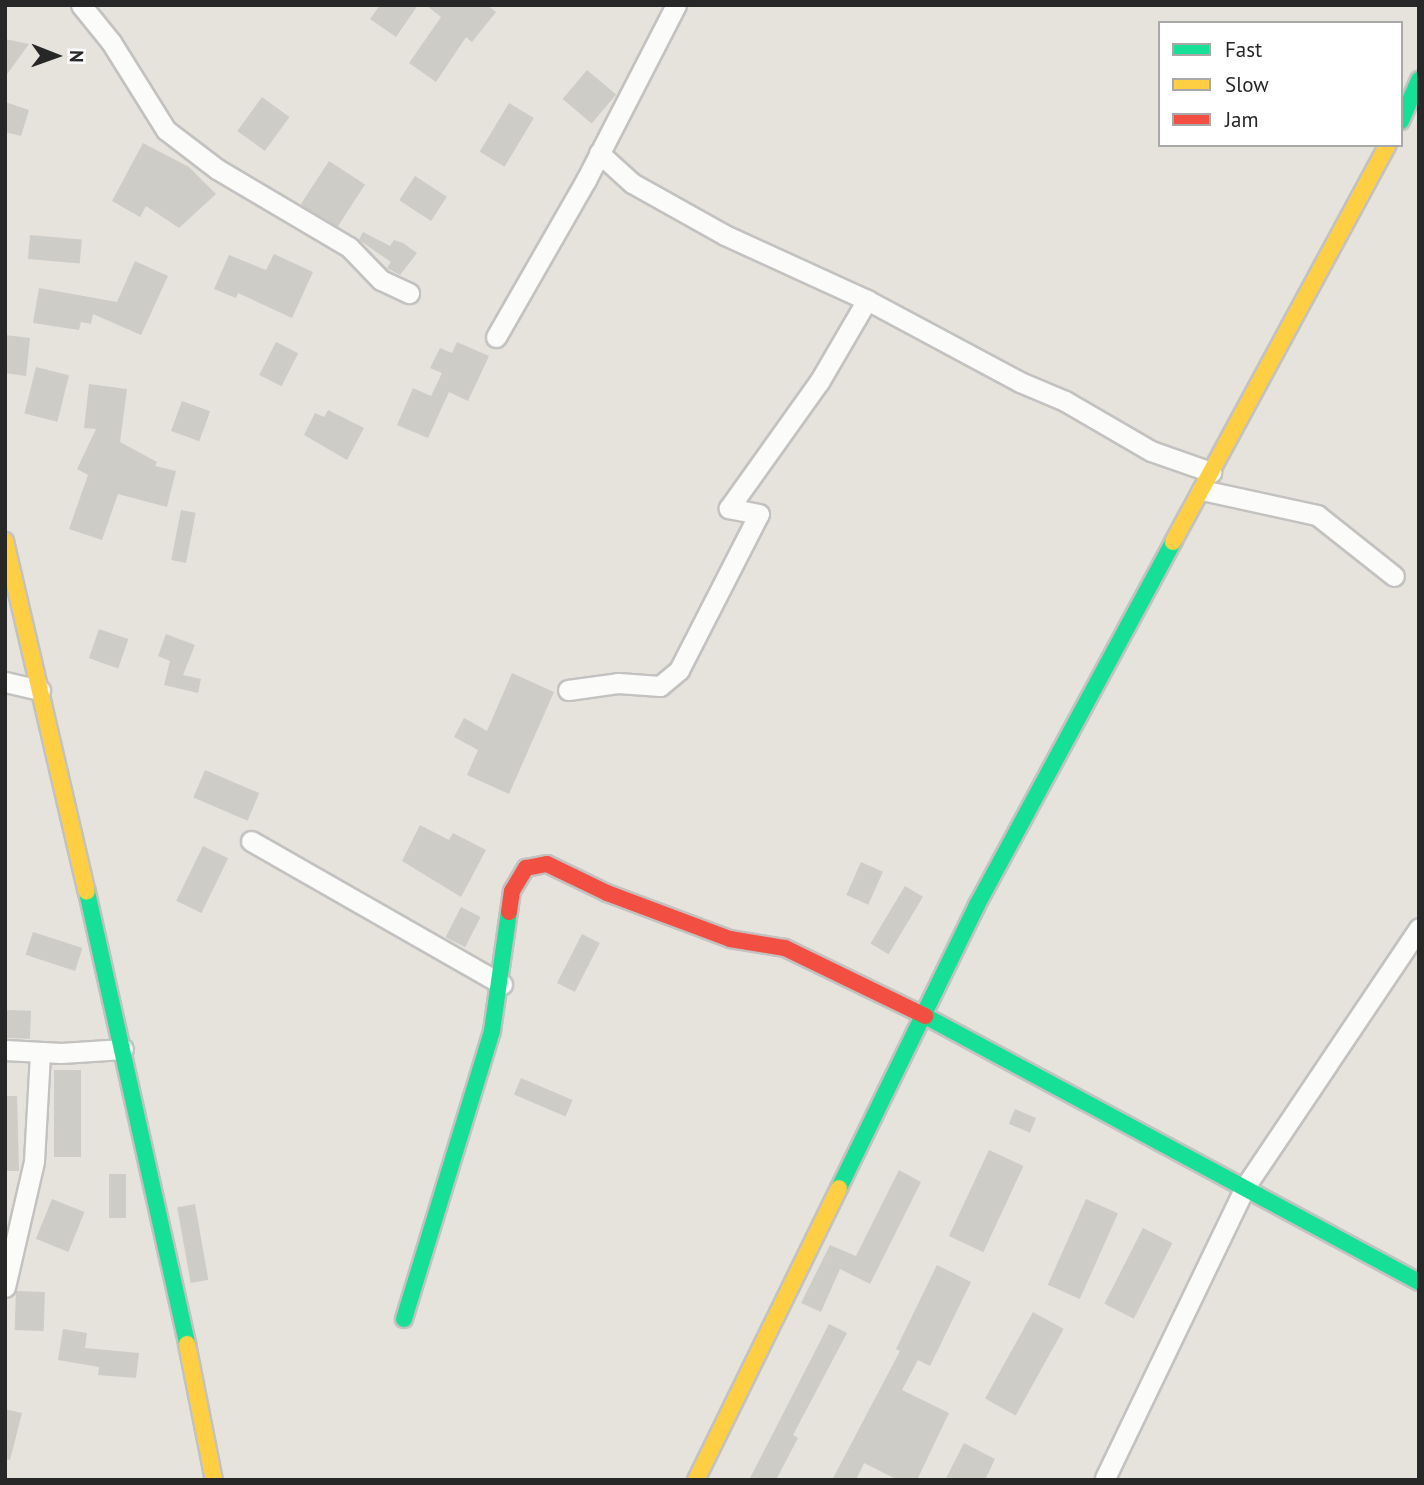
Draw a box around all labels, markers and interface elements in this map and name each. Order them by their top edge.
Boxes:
north arrow [21,21,91,91]
legend [1158,21,1403,147]
text: Fast [1225,36,1262,63]
text: N [65,50,89,63]
text: Slow [1225,71,1269,98]
text: Jam [1225,106,1259,133]

